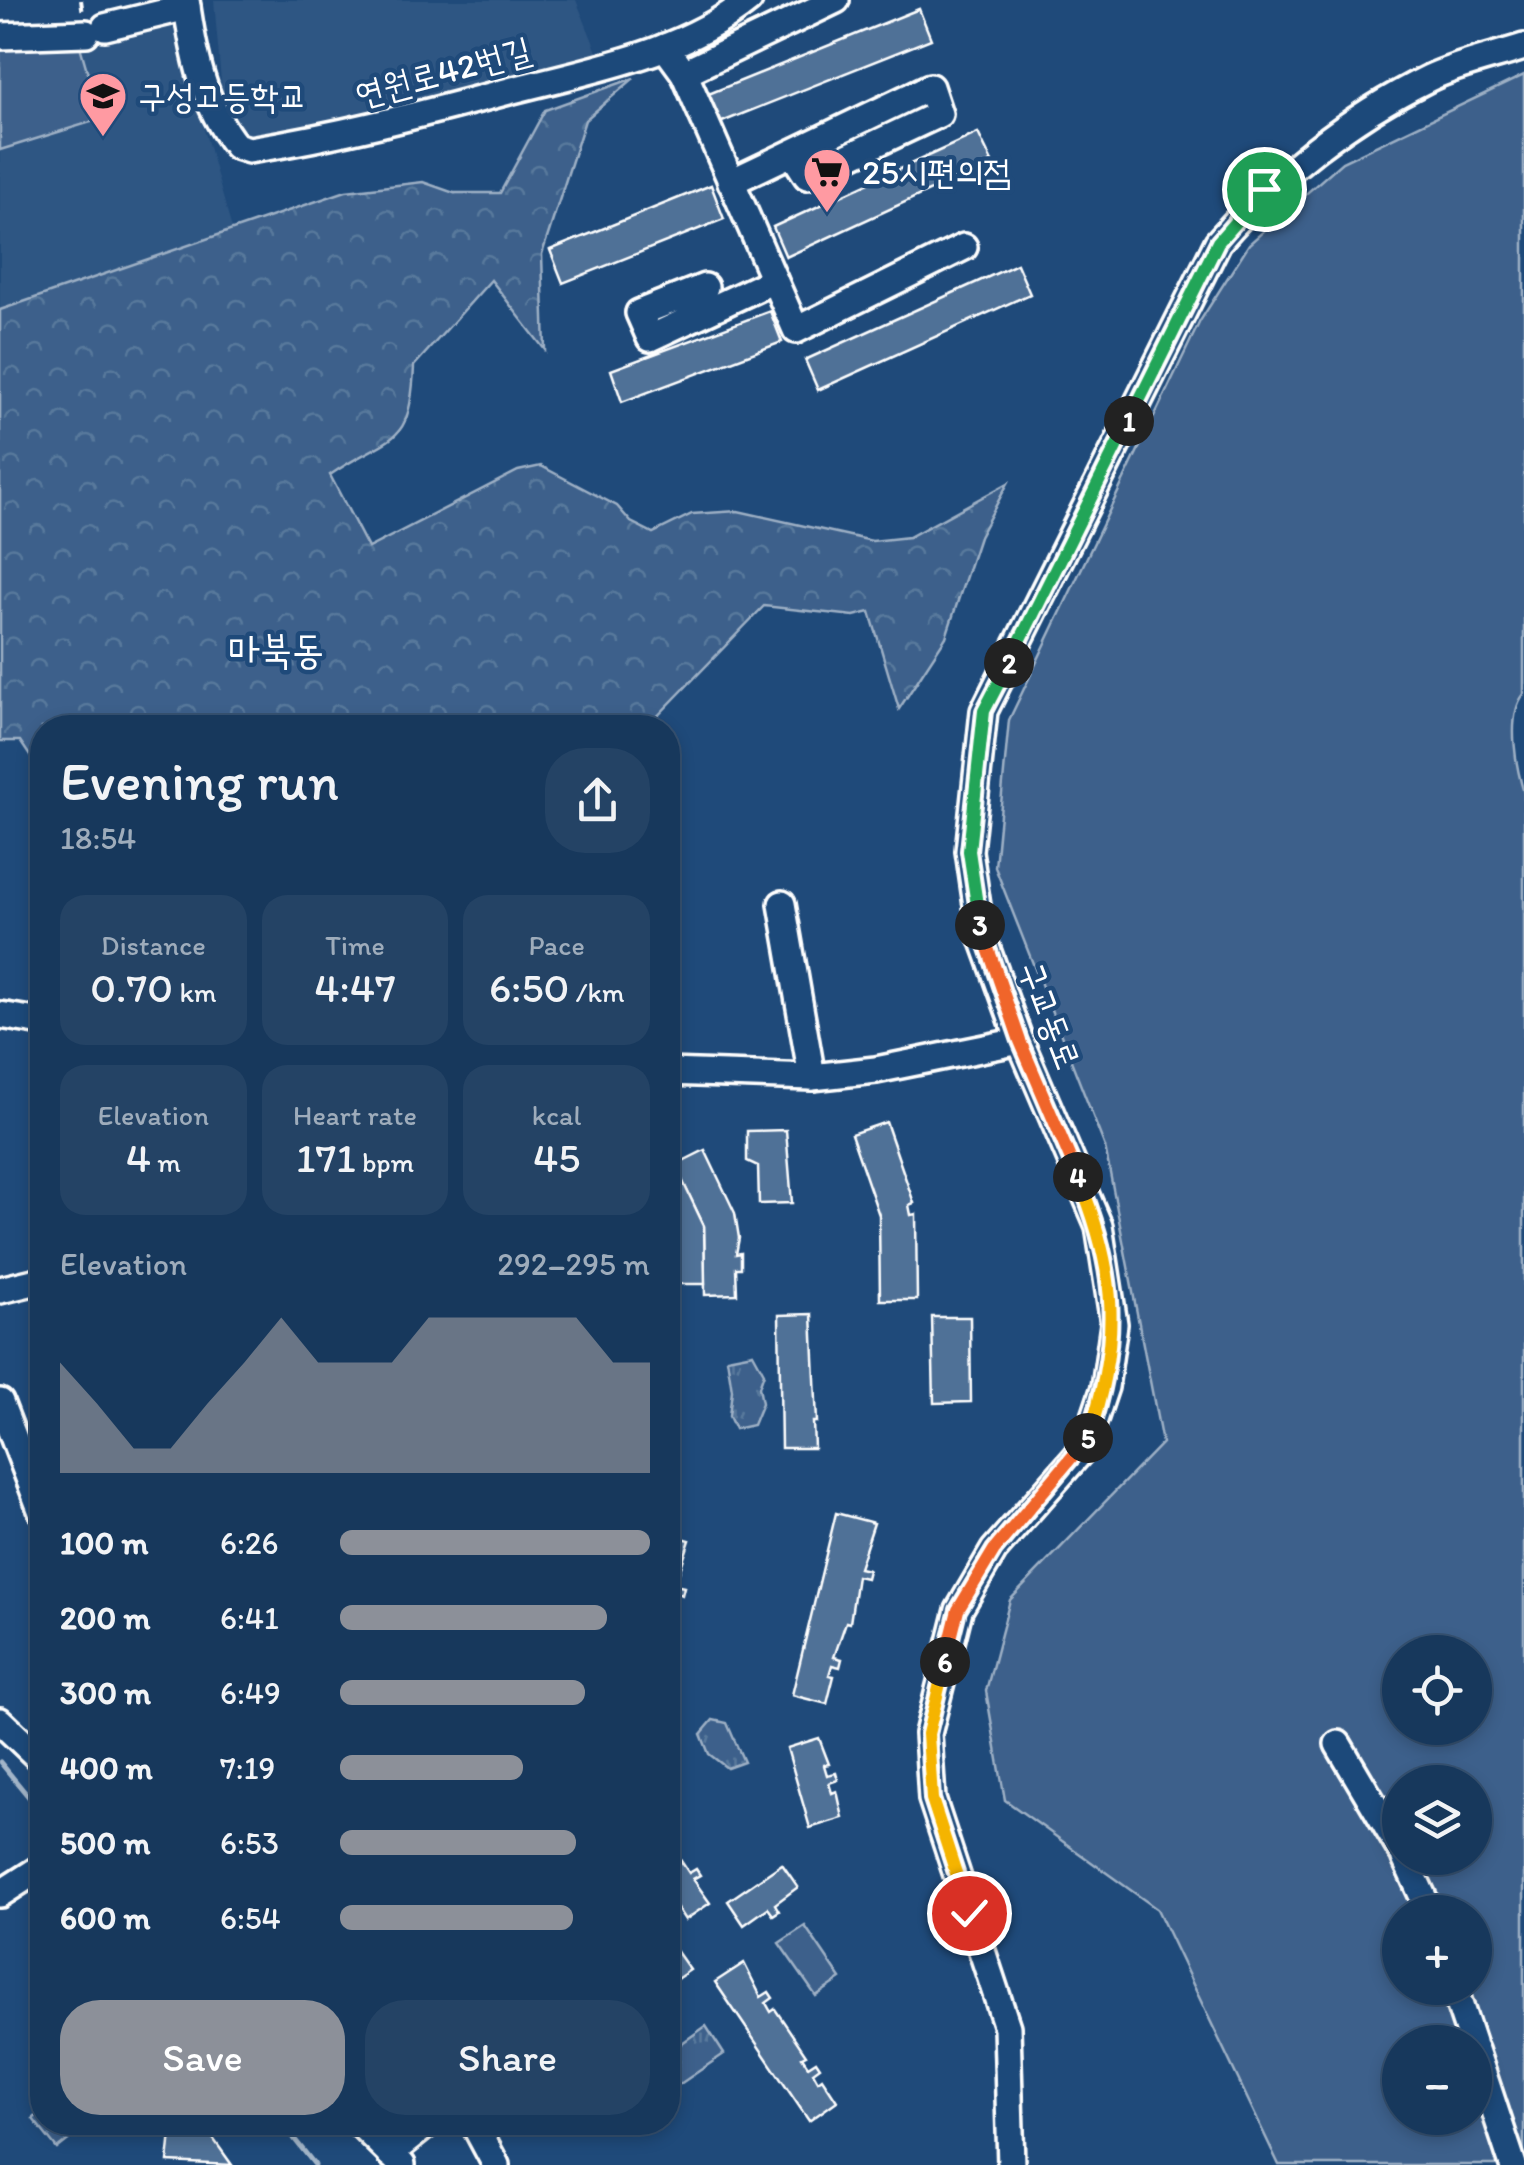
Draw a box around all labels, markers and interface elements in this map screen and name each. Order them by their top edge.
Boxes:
street label: 연원로42번길 [351,28,535,116]
school or university icon: 구성고등학교 [77,70,129,138]
place label: 구성고등학교 [138,75,307,117]
supermarket icon: 25시편의점 [801,146,853,214]
pin [1222,147,1307,232]
place label: 25시편의점 [862,151,1011,193]
icon: arrive [1237,162,1292,217]
pin: 1 [1104,396,1154,446]
text: 1 [1123,404,1136,438]
district label: 마북동 [228,625,324,673]
pin: 2 [984,638,1034,688]
text: 2 [1002,646,1016,680]
text: Evening run [60,748,339,814]
button: share [545,748,650,853]
text: 18:54 [60,819,136,857]
pin: 3 [955,900,1005,950]
text: 3 [972,908,988,942]
text: Distance [101,928,206,962]
text: Time [325,928,385,962]
text: Pace [529,928,585,962]
street label: 구교동로 [1010,955,1090,1075]
text: 0.70 [90,962,173,1013]
text: 4:47 [314,962,396,1013]
text: 6:50 [489,962,569,1013]
text: km [173,975,216,1009]
text: /km [569,975,624,1009]
text: Elevation [98,1098,209,1132]
text: Heart rate [293,1098,417,1132]
text: kcal [532,1098,582,1132]
text: 4 [126,1132,151,1183]
text: 171 [296,1132,356,1183]
text: 45 [533,1132,580,1183]
text: m [151,1145,181,1179]
text: bpm [356,1145,414,1179]
pin: 4 [1053,1152,1103,1202]
text: 4 [1070,1160,1086,1194]
text: Elevation [60,1245,187,1283]
text: 292–295 m [497,1245,650,1283]
pin: 5 [1063,1413,1113,1463]
text: 5 [1081,1421,1095,1455]
text: 100 m [60,1524,148,1562]
text: 6:26 [220,1524,279,1562]
text: 200 m [60,1599,150,1637]
text: 6:41 [220,1599,279,1637]
map controls [1382,1635,1492,2135]
button: locate [1382,1635,1492,1745]
pin: 6 [920,1637,970,1687]
text: 6 [938,1645,952,1679]
text: 300 m [60,1674,151,1712]
text: 6:49 [220,1674,281,1712]
text: 400 m [60,1749,153,1787]
text: 7:19 [220,1749,275,1787]
button: layers [1382,1765,1492,1875]
text: 500 m [60,1824,150,1862]
text: 6:53 [220,1824,279,1862]
pin [927,1871,1012,1956]
icon: check [942,1886,997,1941]
button: + [1382,1895,1492,2005]
text: 600 m [60,1899,150,1937]
text: 6:54 [220,1899,281,1937]
button: Save [60,2000,345,2115]
button: Share [365,2000,650,2115]
button: − [1382,2025,1492,2135]

